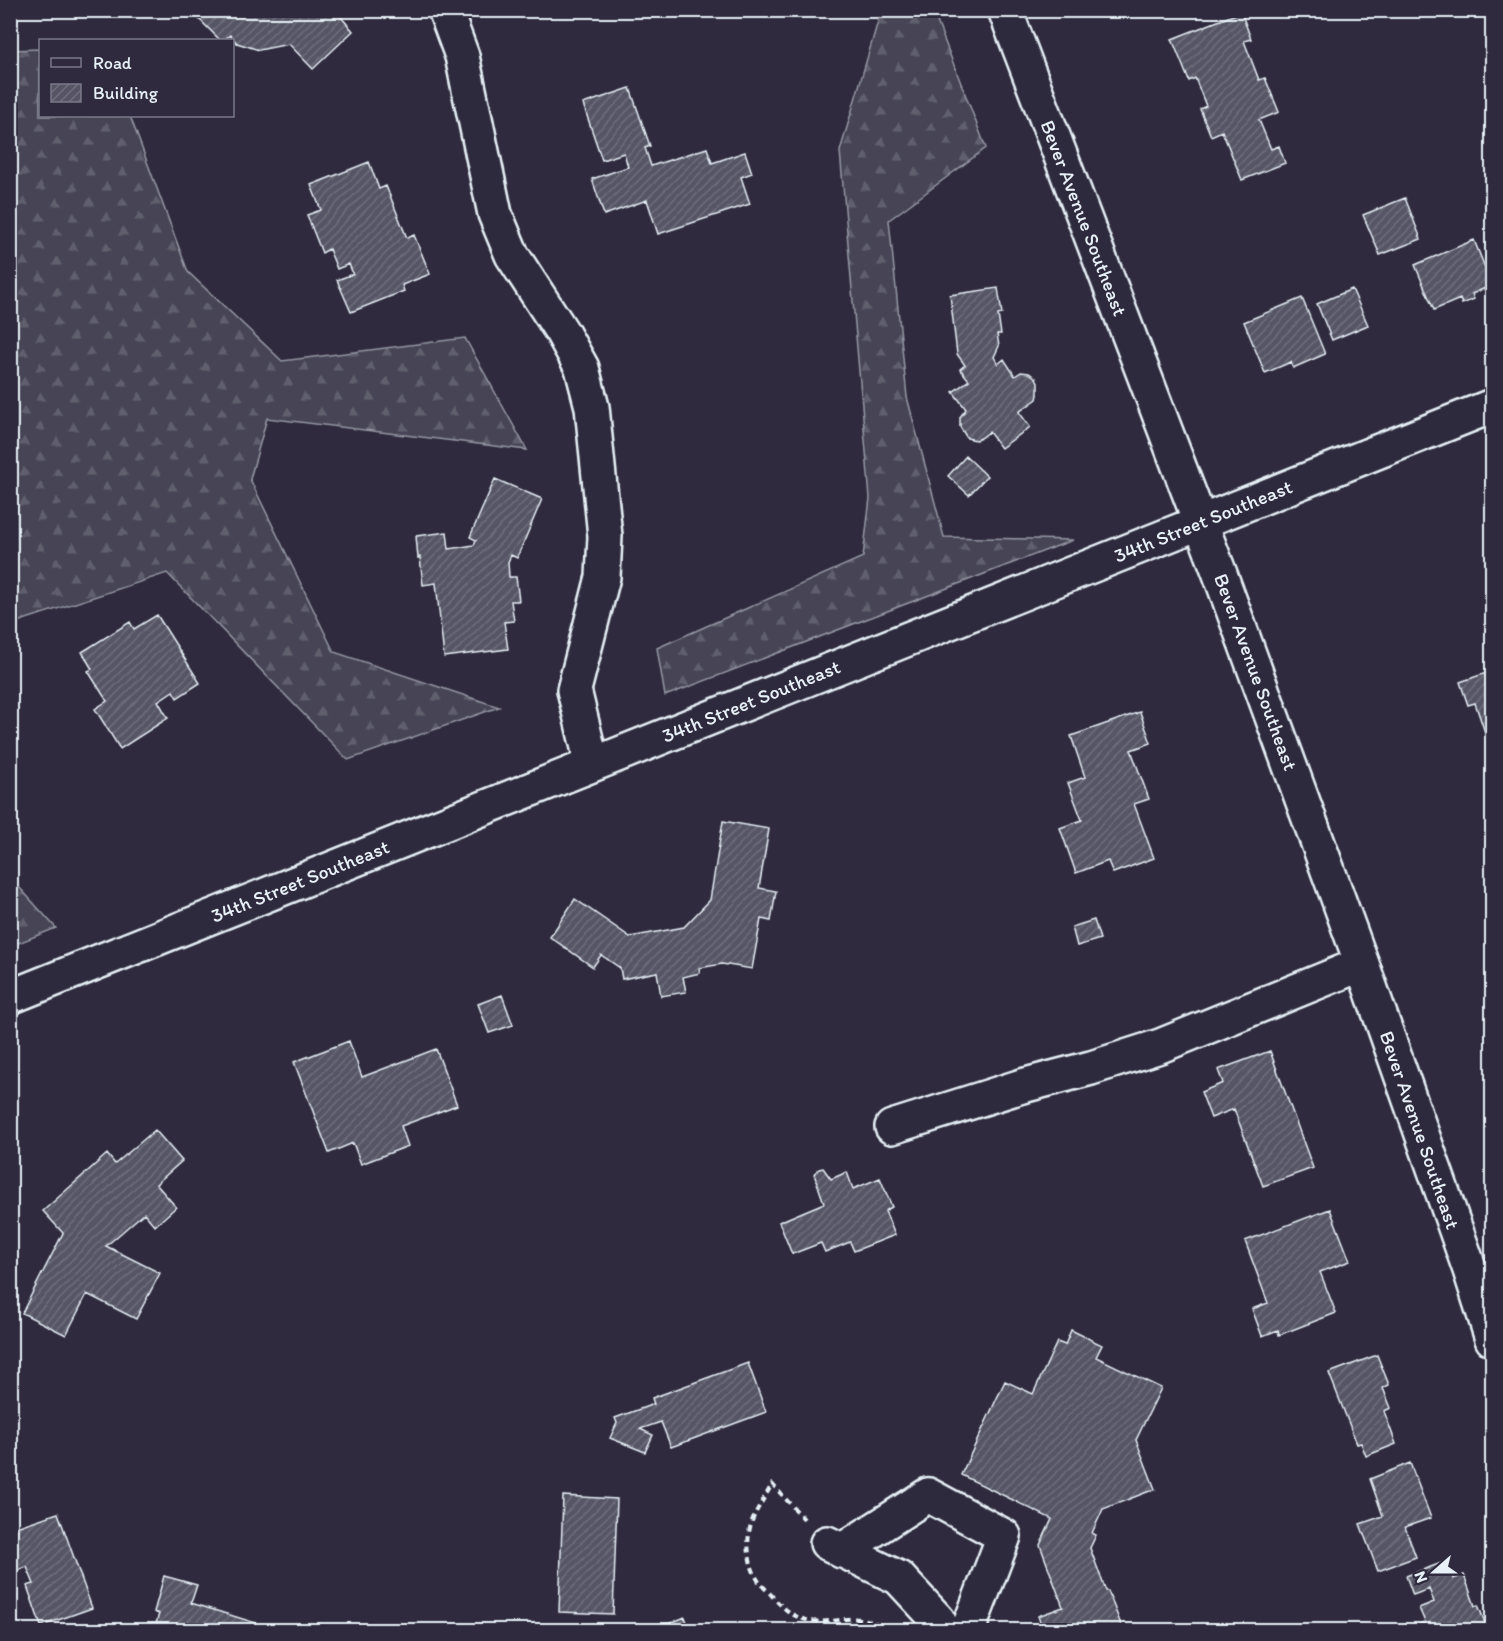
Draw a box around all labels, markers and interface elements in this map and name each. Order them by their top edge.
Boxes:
legend [39,39,234,117]
text: Road [93,52,132,74]
text: Building [93,82,159,104]
street label: Bever Avenue Southeast [1036,117,1132,319]
street label: 34th Street Southeast [1110,474,1296,568]
street label: Bever Avenue Southeast [1209,570,1303,774]
street label: 34th Street Southeast [658,654,844,748]
street label: 34th Street Southeast [207,834,393,928]
street label: Bever Avenue Southeast [1375,1028,1465,1232]
north arrow [1404,1542,1464,1602]
text: N [1410,1569,1431,1586]

